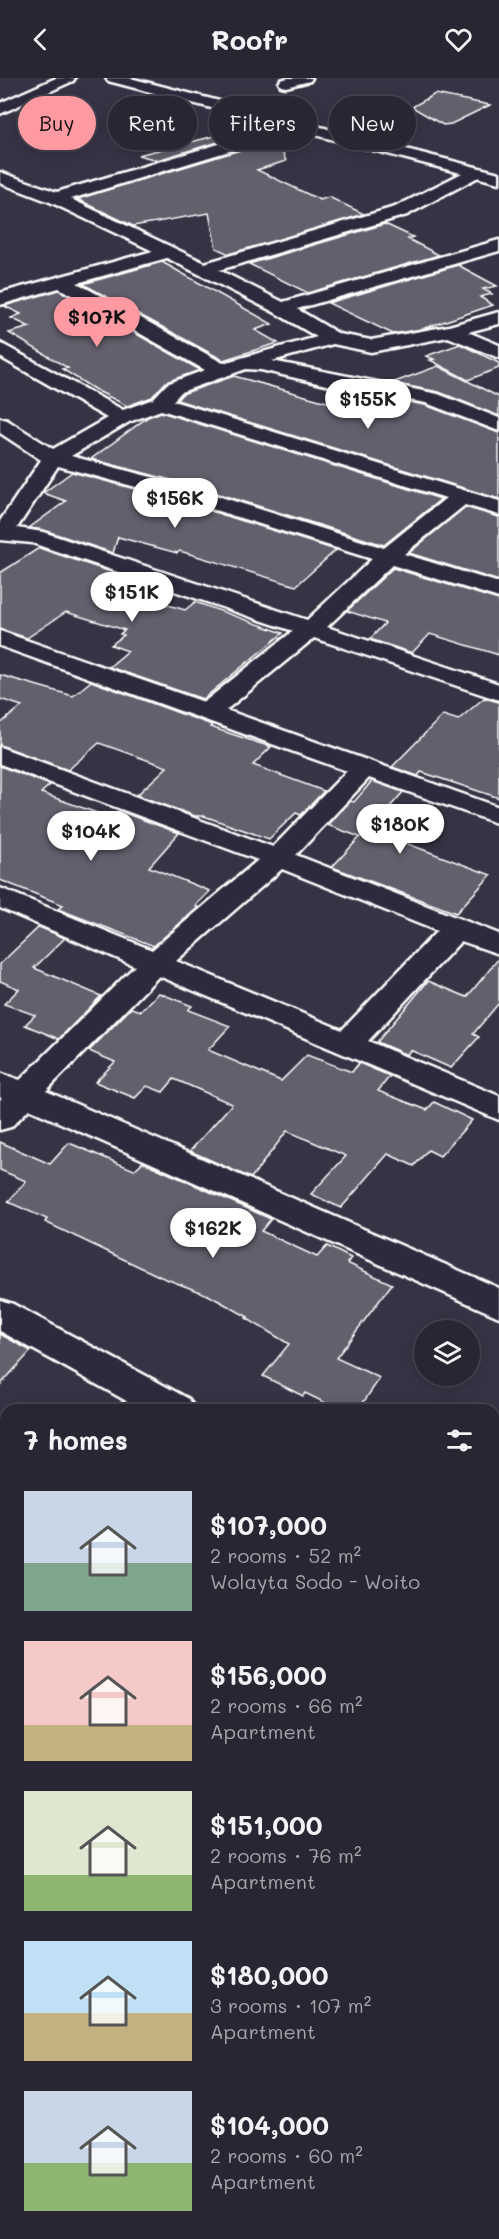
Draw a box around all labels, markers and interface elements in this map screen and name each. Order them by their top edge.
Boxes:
text: Roofr [211,22,288,57]
icon: back [24,23,57,56]
icon: heart [442,23,475,56]
chip: Buy [18,96,96,150]
chip: Rent [108,96,197,150]
chip: Filters [209,96,317,150]
chip: New [329,96,416,150]
pin: $107K [55,297,139,348]
text: $107K [68,303,126,329]
pin: $155K [326,379,410,430]
text: $155K [339,385,397,411]
pin: $156K [133,478,217,529]
text: $156K [146,484,204,510]
pin: $151K [90,572,174,623]
text: $151K [105,578,159,604]
pin: $180K [358,804,442,855]
text: $180K [370,810,430,836]
pin: $104K [49,811,133,862]
text: $104K [61,817,121,843]
pin: $162K [171,1208,255,1259]
text: $162K [184,1214,242,1240]
map controls [414,1320,480,1386]
button: layers [414,1320,480,1386]
text: 7 homes [24,1423,128,1457]
icon: filters [443,1424,476,1457]
text: $107,000 [210,1508,327,1542]
icon: home [72,1515,144,1587]
text: 2 rooms · 52 m² [210,1542,361,1568]
text: Wolayta Sodo - Woito [210,1568,420,1594]
text: $156,000 [210,1658,327,1692]
icon: home [72,1665,144,1737]
text: 2 rooms · 66 m² [210,1692,363,1718]
text: Apartment [210,1718,316,1744]
text: $151,000 [210,1808,322,1842]
icon: home [72,1815,144,1887]
text: 2 rooms · 76 m² [210,1842,362,1868]
text: Apartment [210,1868,316,1894]
text: $180,000 [210,1958,329,1992]
icon: home [72,1965,144,2037]
text: 3 rooms · 107 m² [210,1992,371,2018]
text: Apartment [210,2018,316,2044]
text: $104,000 [210,2108,329,2142]
icon: home [72,2115,144,2187]
text: 2 rooms · 60 m² [210,2142,363,2168]
text: Apartment [210,2168,316,2194]

